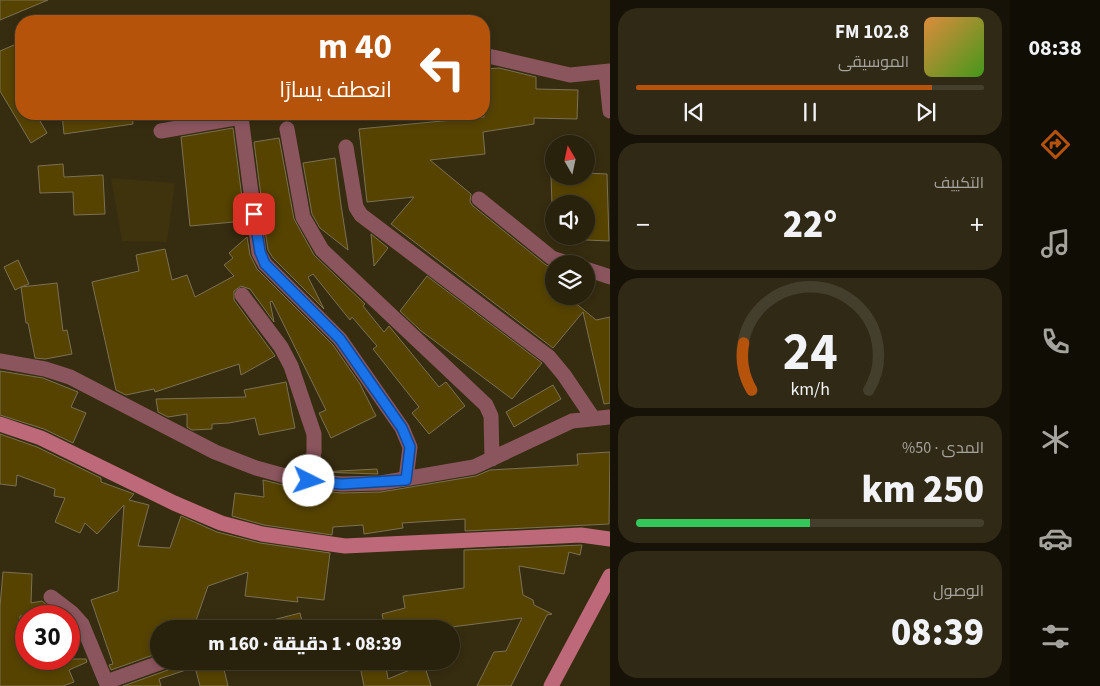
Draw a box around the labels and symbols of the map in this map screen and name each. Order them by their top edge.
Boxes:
north arrow [545,135,595,185]
pin [233,193,275,235]
position arrow [282,454,334,506]
speed limit sign: 30 [15,605,80,670]

